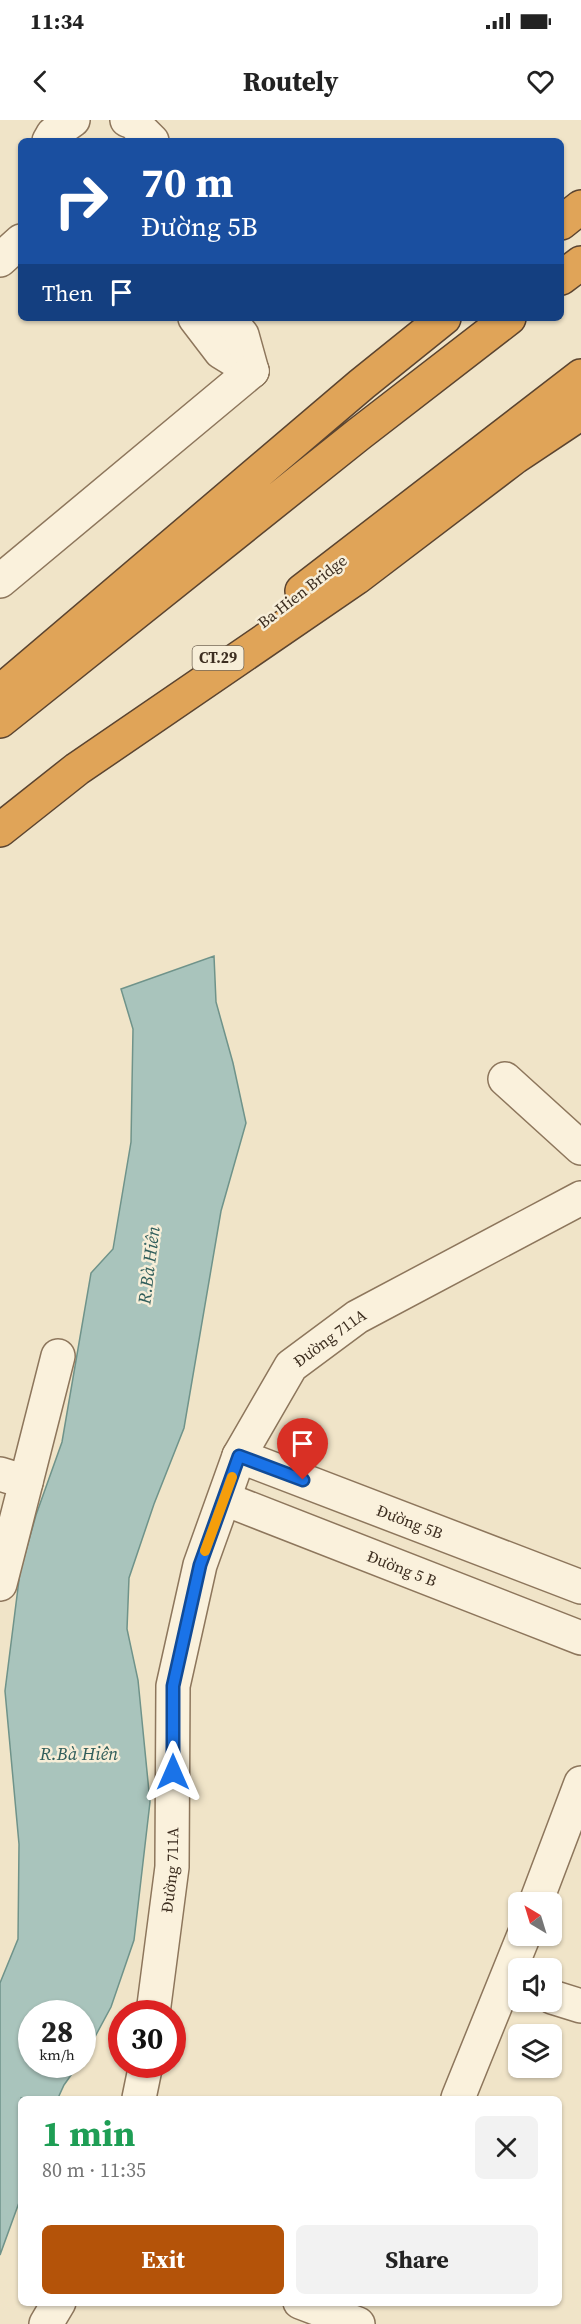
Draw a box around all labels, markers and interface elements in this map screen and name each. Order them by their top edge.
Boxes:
text: 11:34 [30,6,84,36]
text: Routely [243,63,338,100]
icon: back [24,65,57,98]
icon: heart [524,65,557,98]
text: 70 m [141,153,234,211]
icon: right [42,162,120,240]
text: Đường 5B [141,208,258,245]
icon: arrive [105,276,138,309]
text: Then [42,278,93,308]
street label: Ba Hien Bridge [253,549,351,633]
road number: CT.29 [192,646,244,670]
water label: R.Bà Hiên [131,1225,166,1306]
street label: Đường 711A [289,1303,370,1372]
pin [277,1418,328,1480]
icon: arrive [286,1427,319,1460]
street label: Đường 5B [374,1499,446,1544]
street label: Đường 5 B [364,1545,440,1592]
position arrow [141,1740,205,1804]
water label: R.Bà Hiên [39,1741,118,1766]
street label: Đường 711A [155,1827,183,1914]
north arrow [508,1892,562,1946]
map controls [508,1892,562,2078]
button: sound [508,1958,562,2012]
speed limit sign: 30 [108,2000,186,2078]
text: 28 [41,2011,73,2052]
button: layers [508,2024,562,2078]
text: km/h [39,2044,75,2065]
text: 1 min [42,2109,135,2158]
button: close [475,2116,538,2179]
text: 80 m · 11:35 [42,2156,146,2184]
button: Exit [42,2225,284,2294]
button: Share [296,2225,538,2294]

